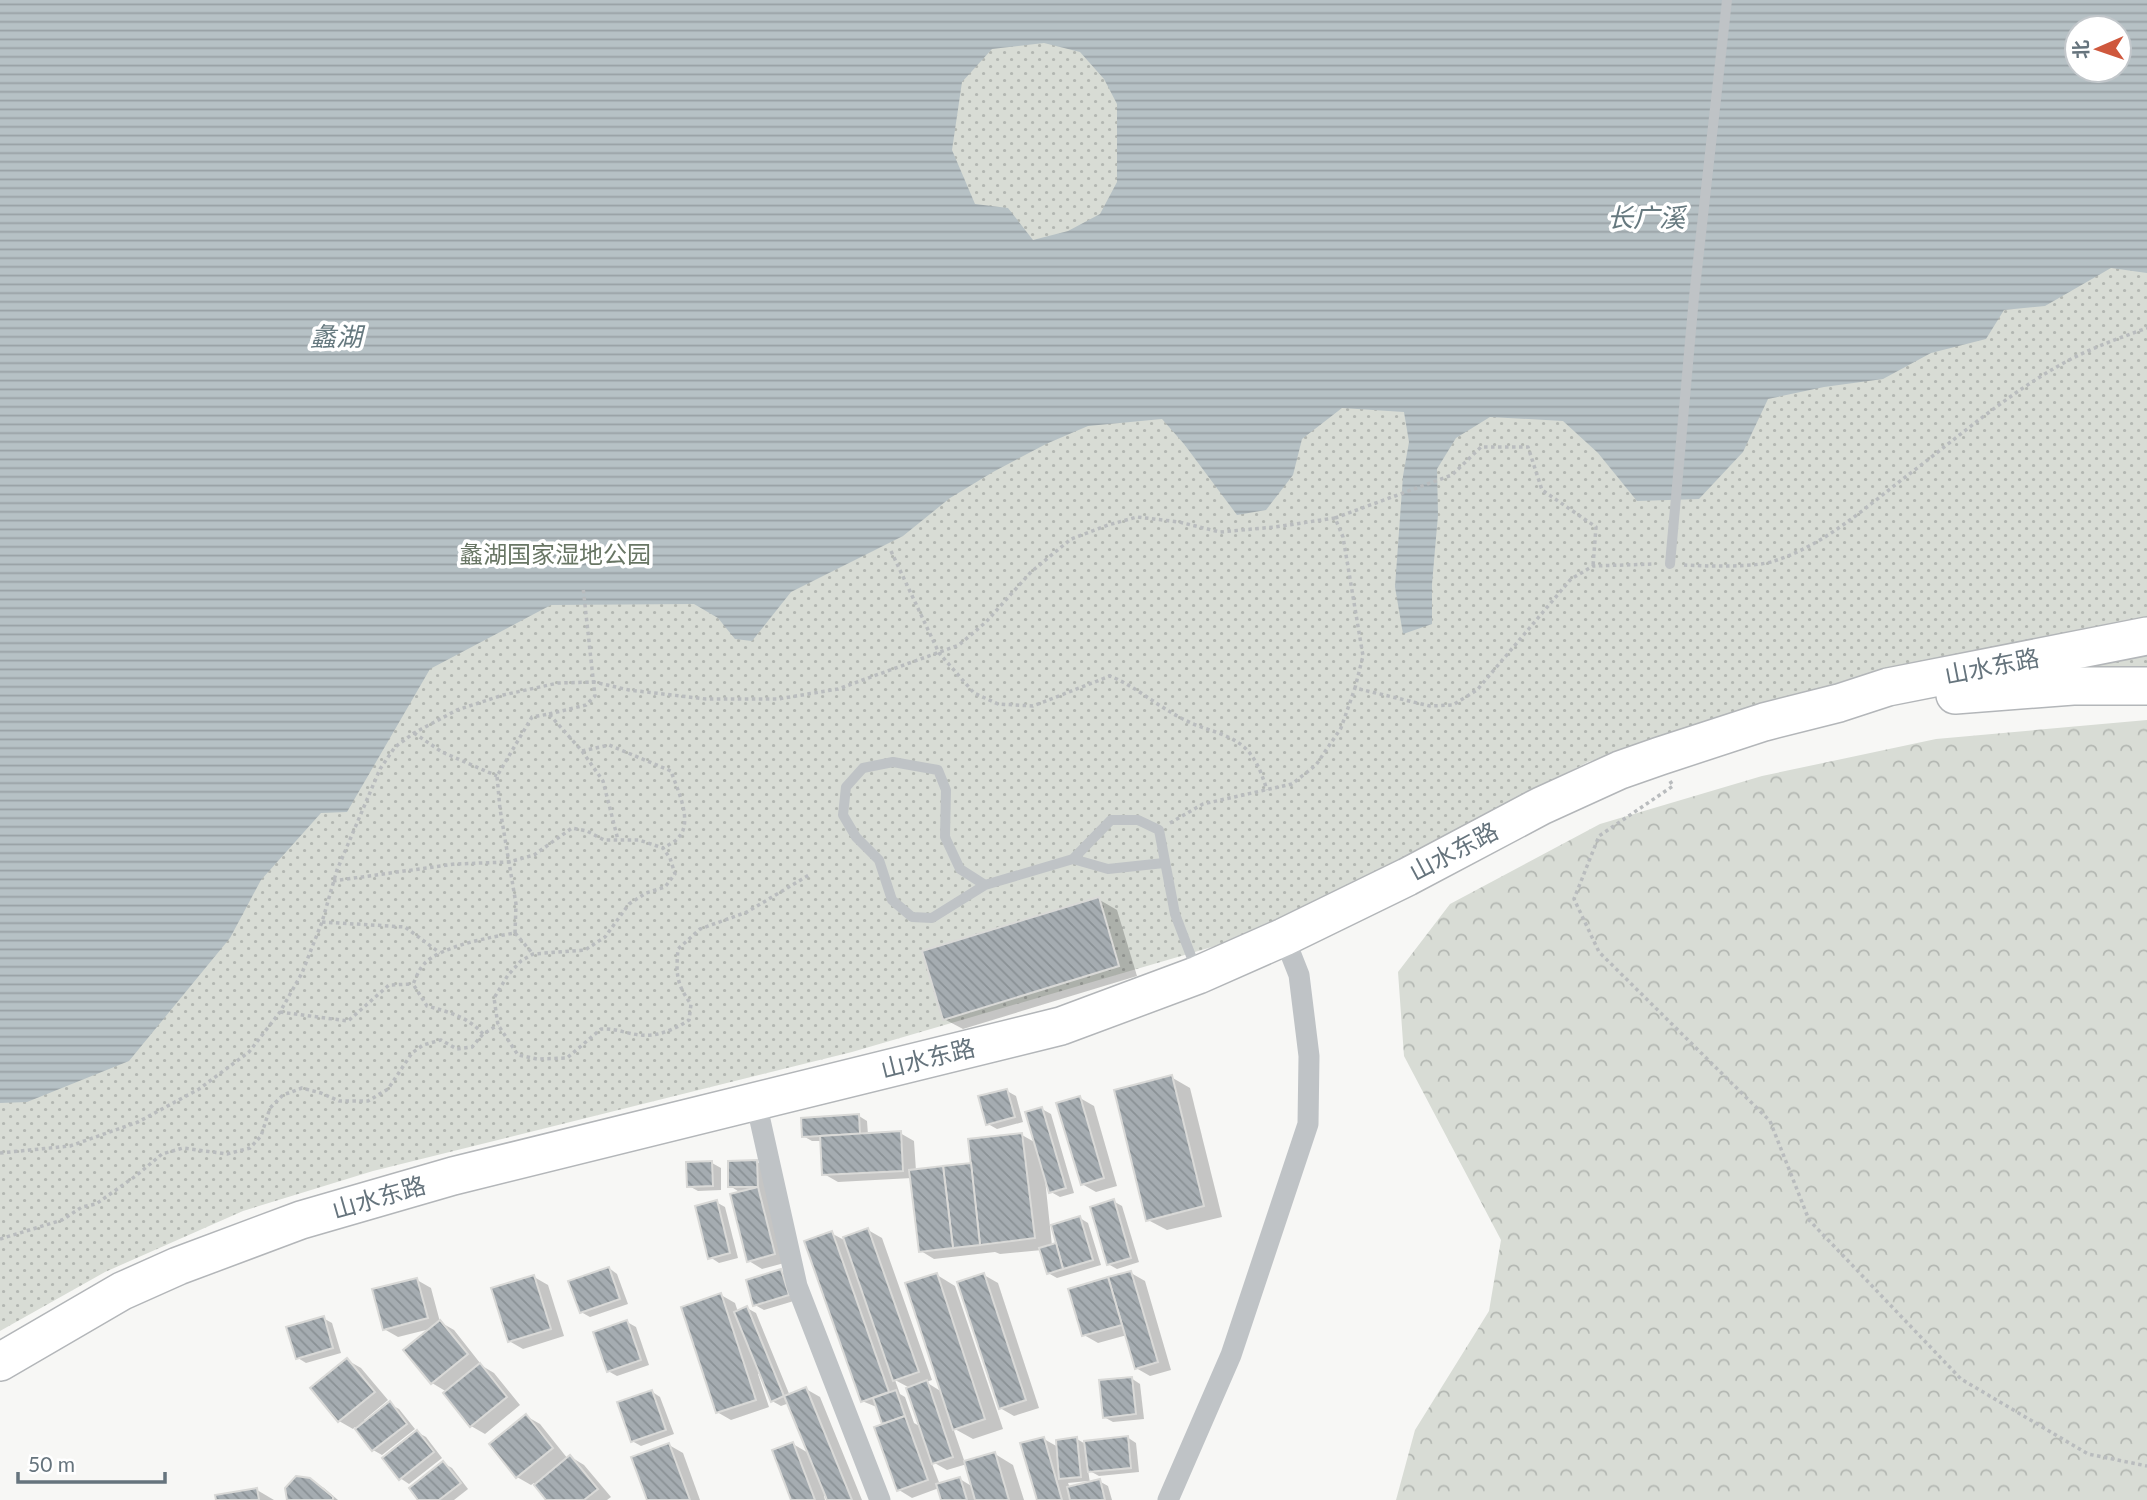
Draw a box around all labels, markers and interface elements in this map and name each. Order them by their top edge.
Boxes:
north arrow [2063,14,2133,84]
text: 北 [2069,40,2092,60]
water label: 长广溪 [1607,201,1688,233]
water label: 蠡湖 [310,320,366,352]
park label: 蠡湖国家湿地公园 [459,539,651,568]
street label: 山水东路 [1942,642,2042,689]
street label: 山水东路 [1404,815,1502,886]
street label: 山水东路 [878,1032,978,1083]
street label: 山水东路 [328,1169,429,1224]
scale bar [18,1440,164,1484]
text: 50 m [28,1451,75,1476]

